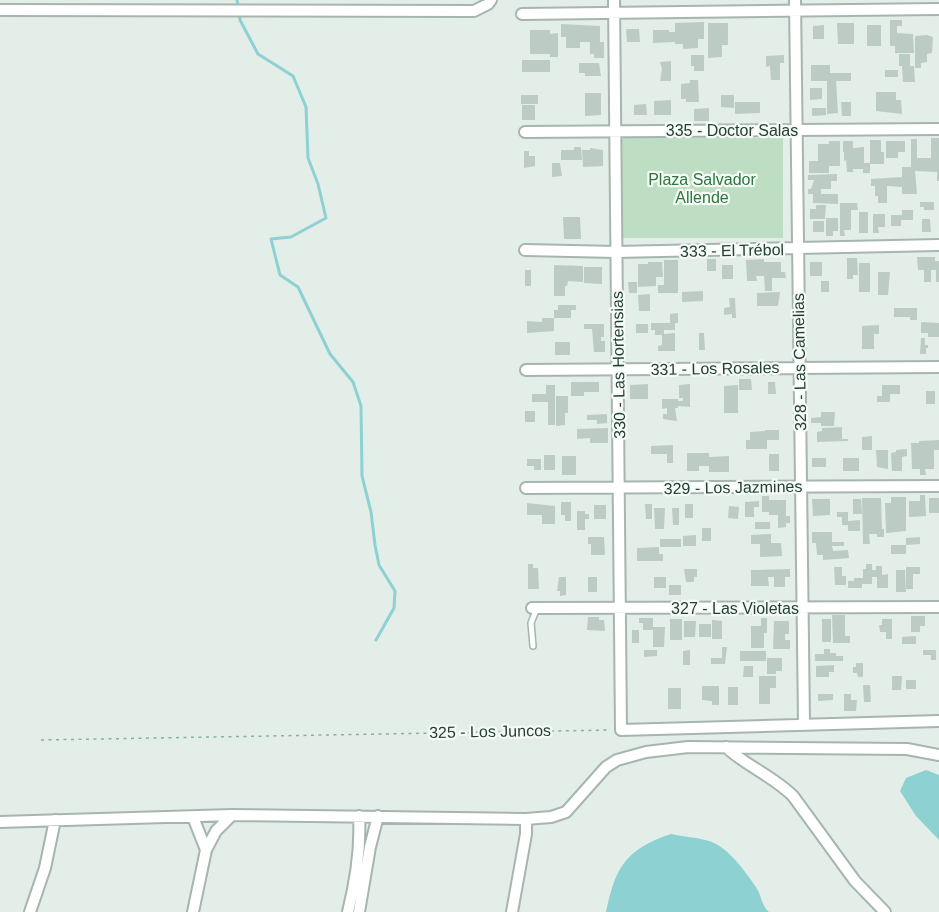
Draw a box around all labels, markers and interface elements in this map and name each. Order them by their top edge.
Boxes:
street label: 335 - Doctor Salas [666,122,798,139]
park label: Plaza Salvador Allende [648,171,756,206]
street label: 333 - El Trébol [680,241,784,260]
street label: 330 - Las Hortensias [609,291,628,439]
street label: 328 - Las Camelias [790,293,809,431]
street label: 331 - Los Rosales [650,359,780,378]
street label: 329 - Los Jazmines [664,478,803,497]
street label: 327 - Las Violetas [671,600,799,617]
street label: 325 - Los Juncos [429,722,551,741]

